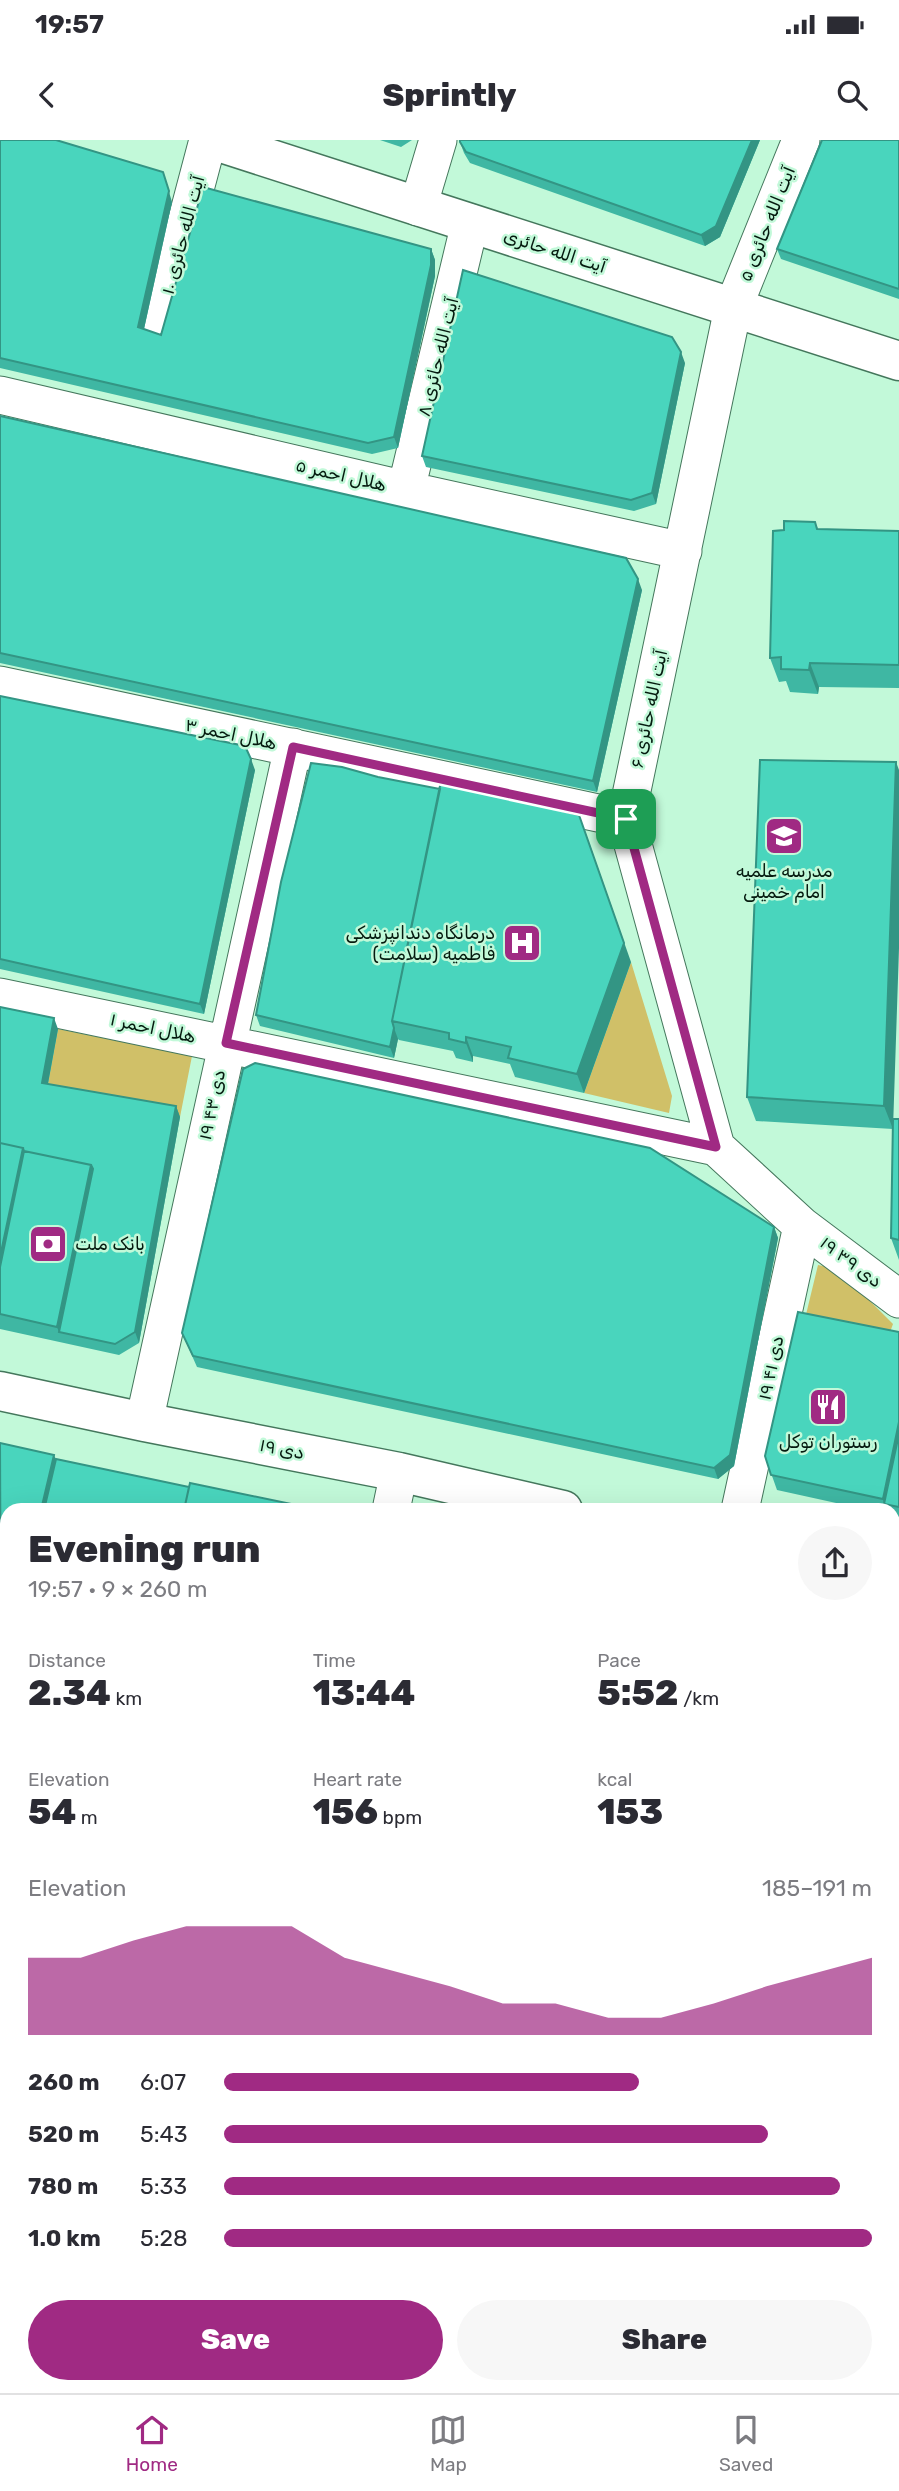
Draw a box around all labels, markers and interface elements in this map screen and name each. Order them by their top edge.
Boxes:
text: 19:57 [35,9,104,40]
icon: back [28,76,66,114]
text: Sprintly [382,76,517,114]
icon: search [833,76,871,114]
street label: آیت الله حائری ۵ [734,162,800,285]
street label: آیت الله حائری ۱۰ [157,172,210,297]
street label: آیت الله حائری [501,224,610,278]
street label: آیت الله حائری ۸ [413,294,464,419]
street label: هلال احمر ۵ [293,454,389,496]
street label: آیت الله حائری ۶ [626,647,672,770]
street label: هلال احمر ۳ [183,714,279,754]
pin [596,789,656,849]
icon: arrive [607,800,645,838]
school or university icon: مدرسه علمیه امام خمینی [763,815,805,857]
place label: مدرسه علمیه امام خمینی [736,860,832,903]
place label: درمانگاه دندانپزشکی فاطمیه (سلامت) [346,922,495,965]
hospital icon: درمانگاه دندانپزشکی فاطمیه (سلامت) [501,922,543,964]
street label: هلال احمر ۱ [108,1008,198,1048]
street label: ۱۹ دی ۴۳ [194,1068,230,1142]
bank icon: بانک ملت [27,1223,69,1265]
street label: ۱۹ دی ۳۹ [816,1232,886,1292]
place label: بانک ملت [75,1233,145,1255]
street label: ۱۹ دی ۴۱ [753,1334,789,1402]
restaurant icon: رستوران توکل [807,1386,849,1428]
place label: رستوران توکل [779,1431,877,1453]
street label: ۱۹ دی [258,1434,306,1464]
text: Evening run [28,1526,261,1572]
button: share [798,1526,872,1600]
text: 19:57 · 9 × 260 m [28,1575,208,1603]
text: Distance [28,1649,106,1672]
text: Time [313,1649,356,1672]
text: Pace [597,1649,641,1672]
text: 2.34 [28,1672,111,1714]
text: 13:44 [313,1672,415,1714]
text: 5:52 [597,1672,679,1714]
text: km [111,1687,142,1710]
text: /km [679,1687,719,1710]
text: Elevation [28,1768,109,1791]
text: Heart rate [313,1768,402,1791]
text: kcal [597,1768,632,1791]
text: 54 [28,1791,76,1833]
text: 156 [313,1791,378,1833]
text: 153 [597,1791,663,1833]
text: m [76,1806,98,1829]
text: bpm [378,1806,422,1829]
text: Elevation [28,1874,127,1902]
text: 185–191 m [762,1874,872,1902]
text: 260 m [28,2068,100,2096]
text: 6:07 [140,2068,186,2096]
text: 520 m [28,2120,99,2148]
text: 5:43 [140,2120,188,2148]
text: 780 m [28,2172,98,2200]
text: 5:33 [140,2172,187,2200]
text: 1.0 km [28,2224,101,2252]
text: 5:28 [140,2224,188,2252]
button: Save [28,2300,443,2380]
button: Share [457,2300,872,2380]
tab: Home [126,2411,178,2476]
tab: Map [429,2411,467,2476]
tab: Saved [719,2411,773,2476]

